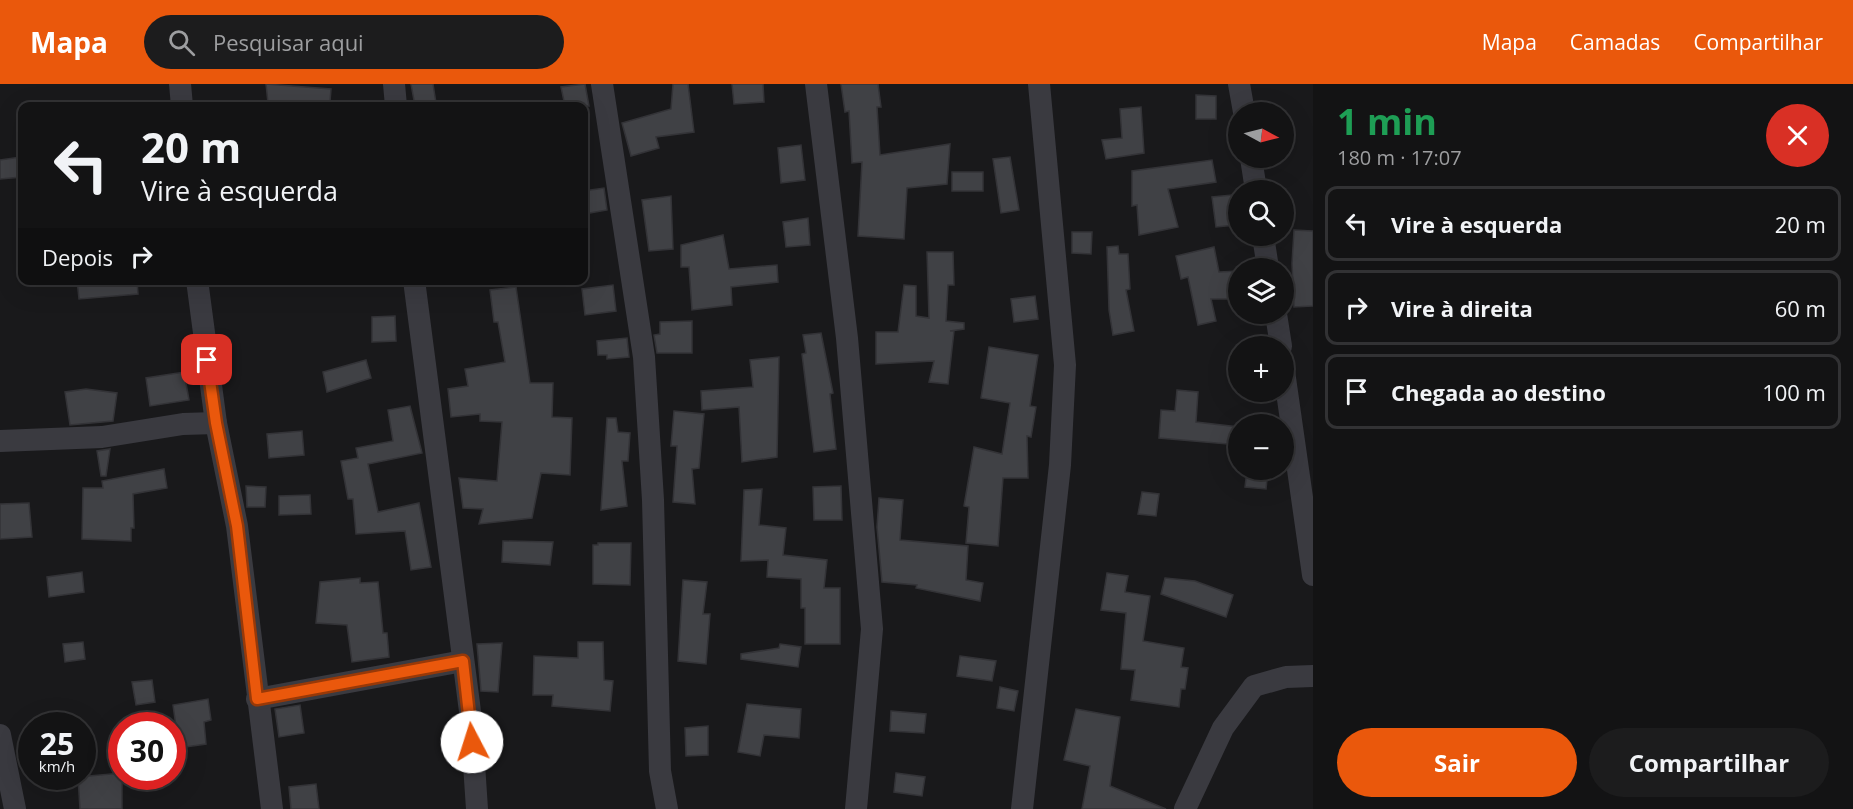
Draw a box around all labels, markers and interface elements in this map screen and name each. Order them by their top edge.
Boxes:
search box [144,15,564,69]
text: Mapa [30,23,108,61]
icon: search [165,26,198,59]
text: Pesquisar aqui [213,27,364,57]
text: Mapa [1482,28,1537,56]
text: Camadas [1570,28,1660,56]
text: Compartilhar [1693,28,1823,56]
text: 1 min [1337,97,1437,146]
north arrow [1228,102,1294,168]
map controls [1228,102,1294,480]
button: close [1766,104,1829,167]
text: 20 m [141,118,241,175]
icon: left [42,126,120,204]
text: 180 m · 17:07 [1337,144,1462,171]
text: Vire à esquerda [141,172,338,209]
button: search [1228,180,1294,246]
icon: left [1340,207,1373,240]
text: Vire à esquerda [1391,209,1562,239]
text: 20 m [1775,209,1826,239]
icon: right [125,240,158,273]
text: Depois [42,242,113,272]
button: layers [1228,258,1294,324]
icon: right [1340,291,1373,324]
text: Vire à direita [1391,293,1533,323]
text: 60 m [1775,293,1826,323]
pin [181,334,232,385]
button: + [1228,336,1294,402]
icon: arrive [190,343,223,376]
icon: arrive [1340,375,1373,408]
text: Chegada ao destino [1391,377,1606,407]
text: 100 m [1762,377,1826,407]
button: − [1228,414,1294,480]
position arrow [440,710,504,774]
speed limit sign: 30 [108,712,186,790]
text: 25 [40,723,74,764]
button: Sair [1337,728,1577,797]
button: Compartilhar [1589,728,1829,797]
text: km/h [39,756,75,776]

